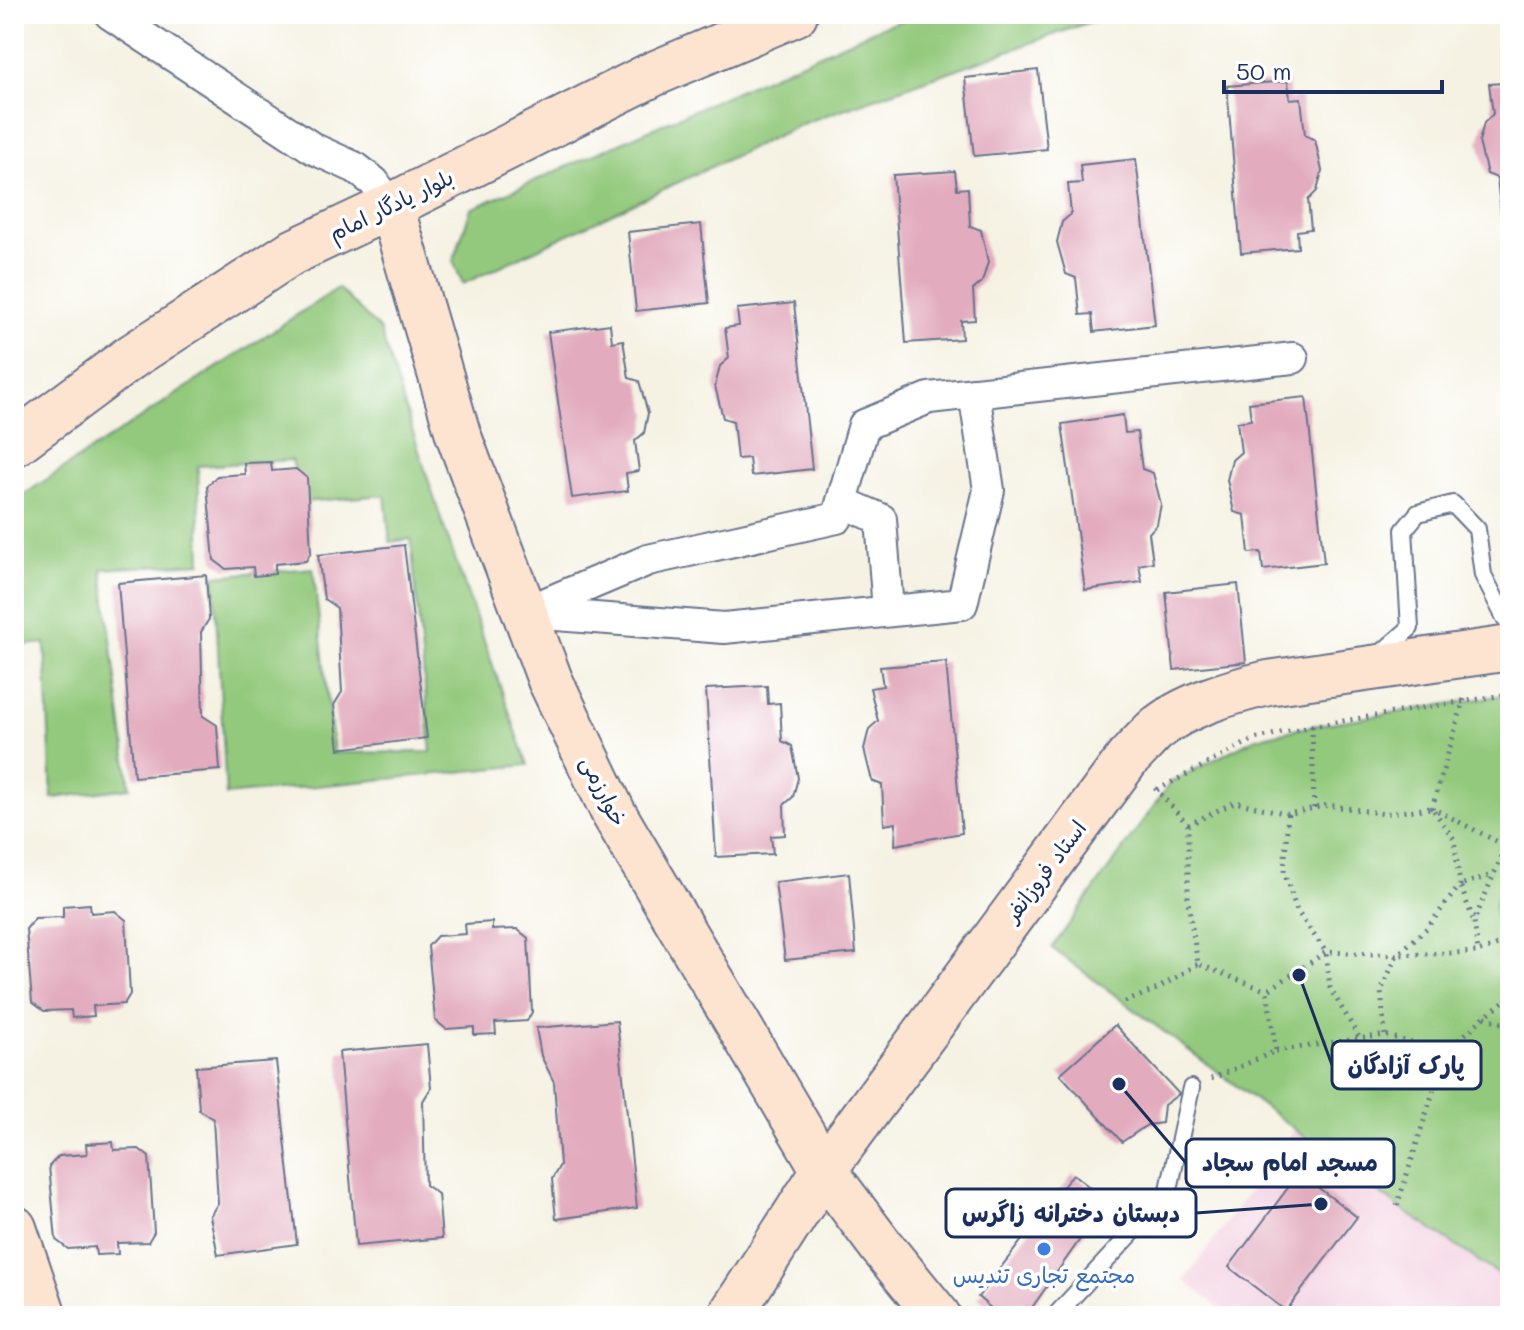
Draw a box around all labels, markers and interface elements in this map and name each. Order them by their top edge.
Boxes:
scale bar [1224,44,1442,94]
text: 50 m [1236,55,1292,86]
street label: بلوار یادگار امام [324,162,459,250]
street label: خوارزمی [574,751,634,831]
street label: استاد فروزانفر [996,814,1092,929]
callout: پارک آزادگان [1332,1041,1481,1089]
text: پارک آزادگان [1348,1049,1464,1081]
callout: مسجد امام سجاد [1186,1139,1394,1187]
text: مسجد امام سجاد [1202,1146,1378,1181]
callout: دبستان دخترانه زاگرس [946,1189,1196,1237]
text: دبستان دخترانه زاگرس [962,1197,1180,1228]
marker: مجتمع تجاری تندیس [1035,1240,1053,1258]
place label: مجتمع تجاری تندیس [953,1260,1135,1292]

